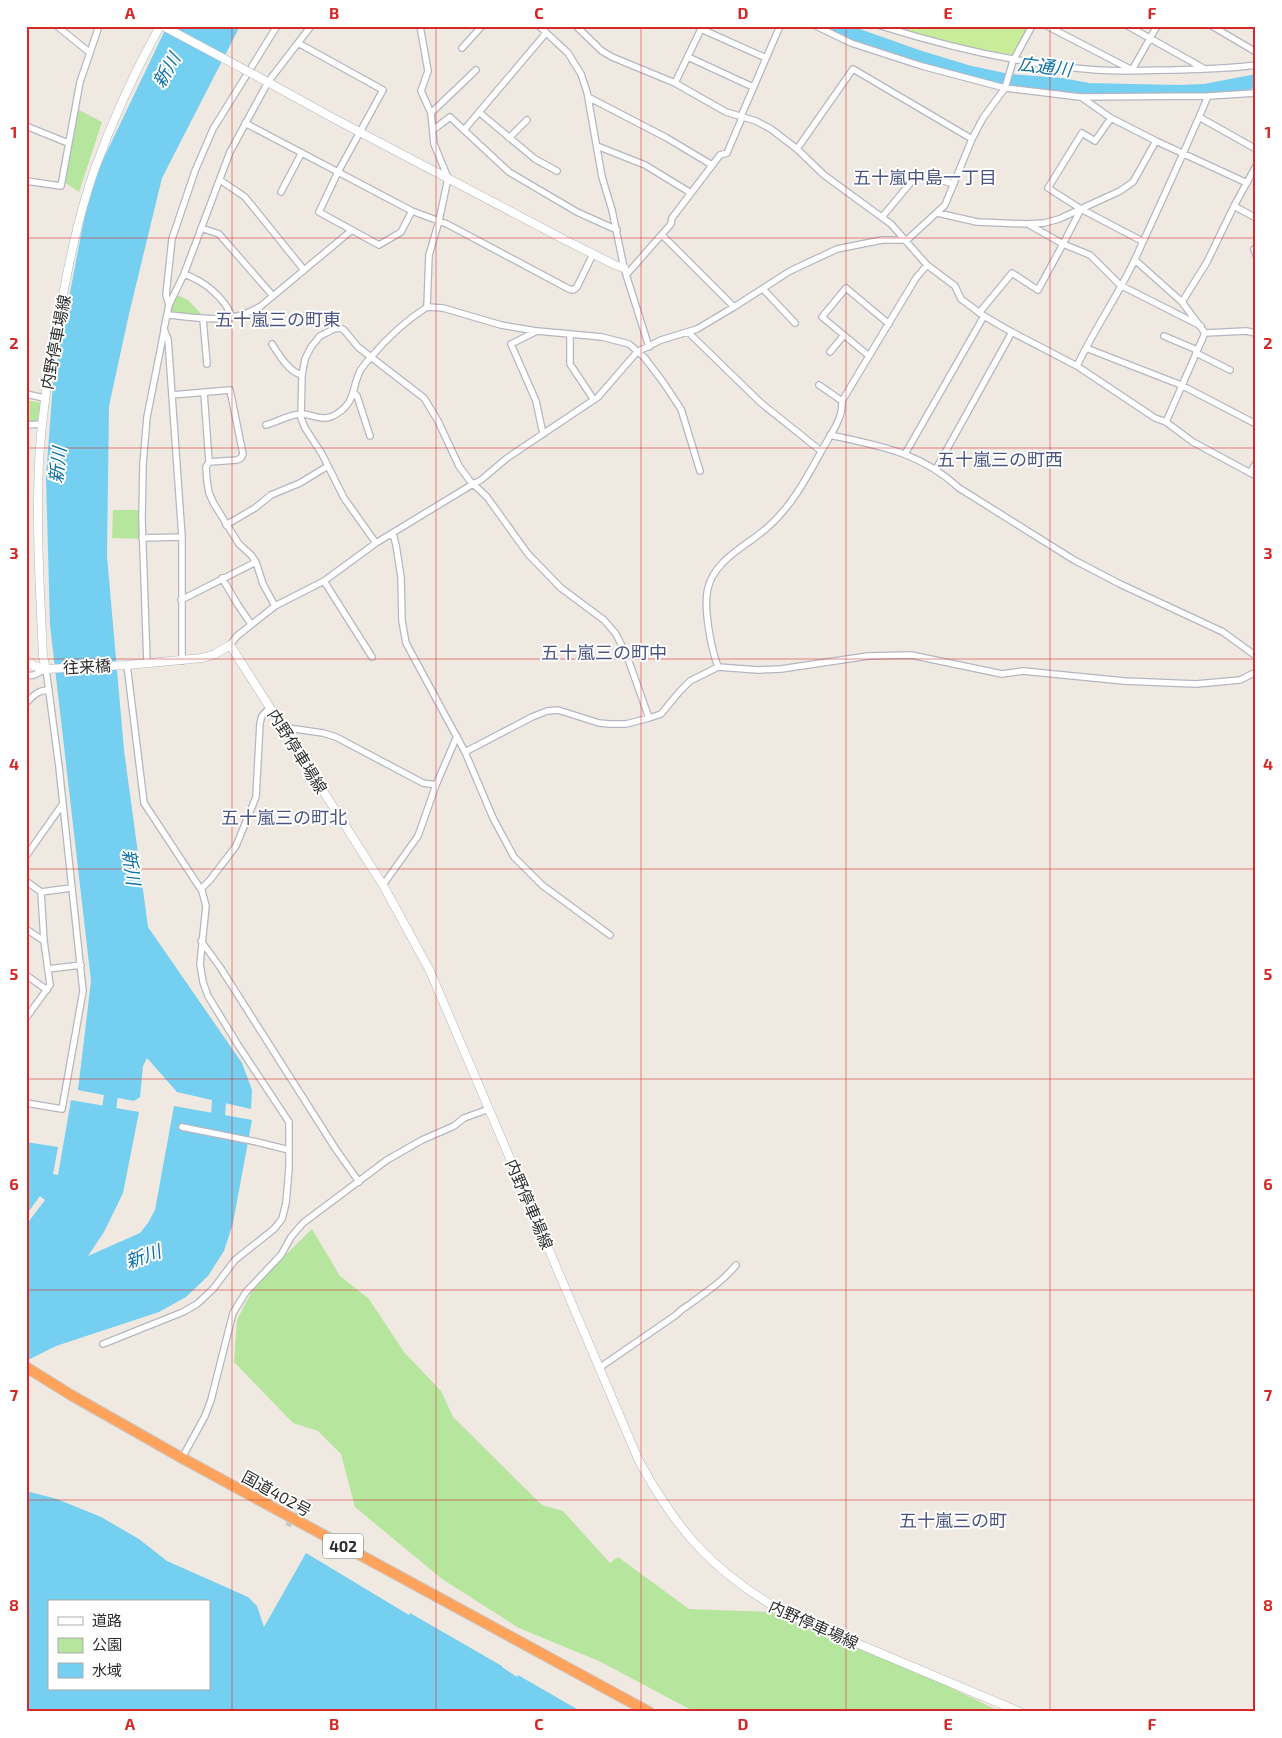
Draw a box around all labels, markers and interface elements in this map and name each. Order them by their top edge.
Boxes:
text: A [125,3,136,22]
text: B [329,3,339,22]
text: C [534,3,544,22]
text: D [738,3,749,22]
text: E [943,3,953,22]
text: F [1148,3,1157,22]
water label: 新川 [147,47,186,91]
water label: 広通川 [1017,52,1075,80]
text: 1 [11,122,17,141]
text: 1 [1265,122,1271,141]
district label: 五十嵐中島一丁目 [853,166,997,188]
street label: 内野停車場線 [37,293,73,391]
district label: 五十嵐三の町東 [215,308,341,330]
text: 2 [9,333,19,352]
text: 2 [1263,333,1273,352]
water label: 新川 [44,444,70,484]
district label: 五十嵐三の町西 [937,448,1063,470]
text: 3 [9,543,19,562]
text: 3 [1263,543,1273,562]
district label: 五十嵐三の町中 [541,641,667,663]
street label: 往来橋 [63,655,111,677]
street label: 内野停車場線 [265,705,331,797]
text: 4 [9,754,19,773]
text: 4 [1263,754,1273,773]
district label: 五十嵐三の町北 [221,806,347,828]
water label: 新川 [119,848,146,888]
text: 5 [10,964,19,983]
text: 5 [1264,964,1273,983]
street label: 内野停車場線 [502,1156,558,1252]
text: 6 [9,1174,19,1193]
text: 6 [1263,1174,1273,1193]
water label: 新川 [122,1239,165,1272]
text: 7 [10,1385,19,1404]
text: 7 [1264,1385,1273,1404]
street label: 国道402号 [239,1466,315,1520]
district label: 五十嵐三の町 [899,1509,1007,1531]
road number: 402 [323,1534,363,1558]
text: 8 [9,1595,19,1614]
text: 8 [1263,1595,1273,1614]
street label: 内野停車場線 [766,1596,862,1652]
legend [48,1600,210,1690]
text: 道路 [92,1611,122,1629]
text: 公園 [92,1635,122,1653]
text: 水域 [92,1661,122,1679]
text: A [125,1714,136,1733]
text: B [329,1714,339,1733]
text: C [534,1714,544,1733]
text: D [738,1714,749,1733]
text: E [943,1714,953,1733]
text: F [1148,1714,1157,1733]

